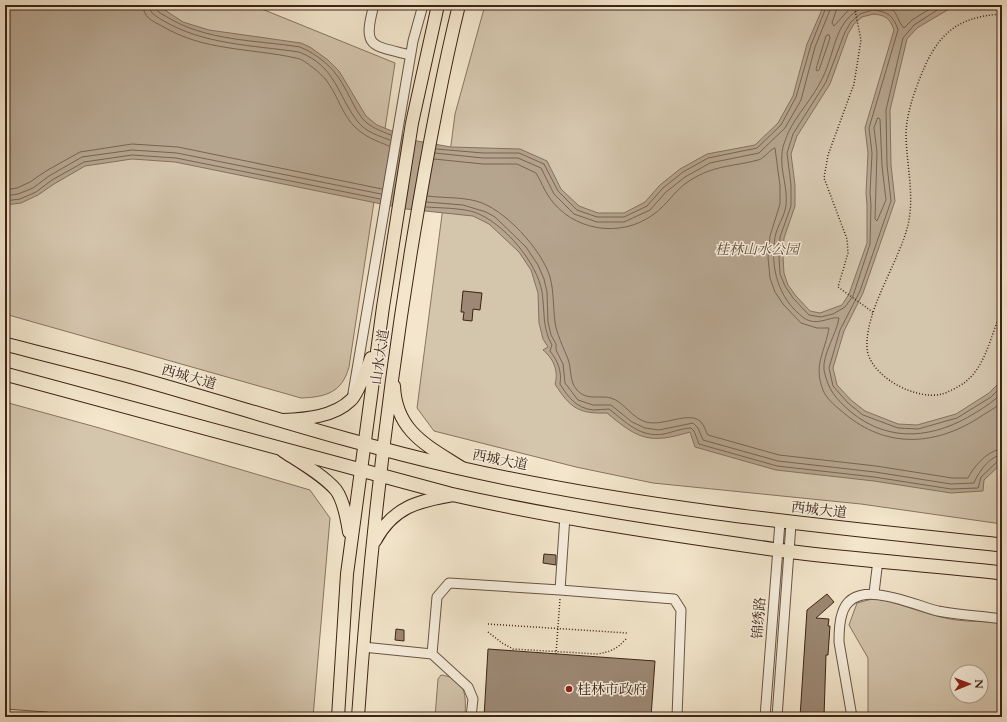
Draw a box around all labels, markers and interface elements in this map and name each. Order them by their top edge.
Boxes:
park label: 桂林山水公园 [715,240,801,259]
street label: 山水大道 [367,328,393,386]
street label: 西城大道 [159,360,219,394]
street label: 西城大道 [471,445,529,475]
street label: 西城大道 [790,498,848,522]
street label: 锦绣路 [748,596,770,640]
north arrow [949,664,989,704]
text: N [971,679,986,689]
place label: 桂林市政府 [577,680,647,699]
marker: 桂林市政府 [564,684,574,694]

